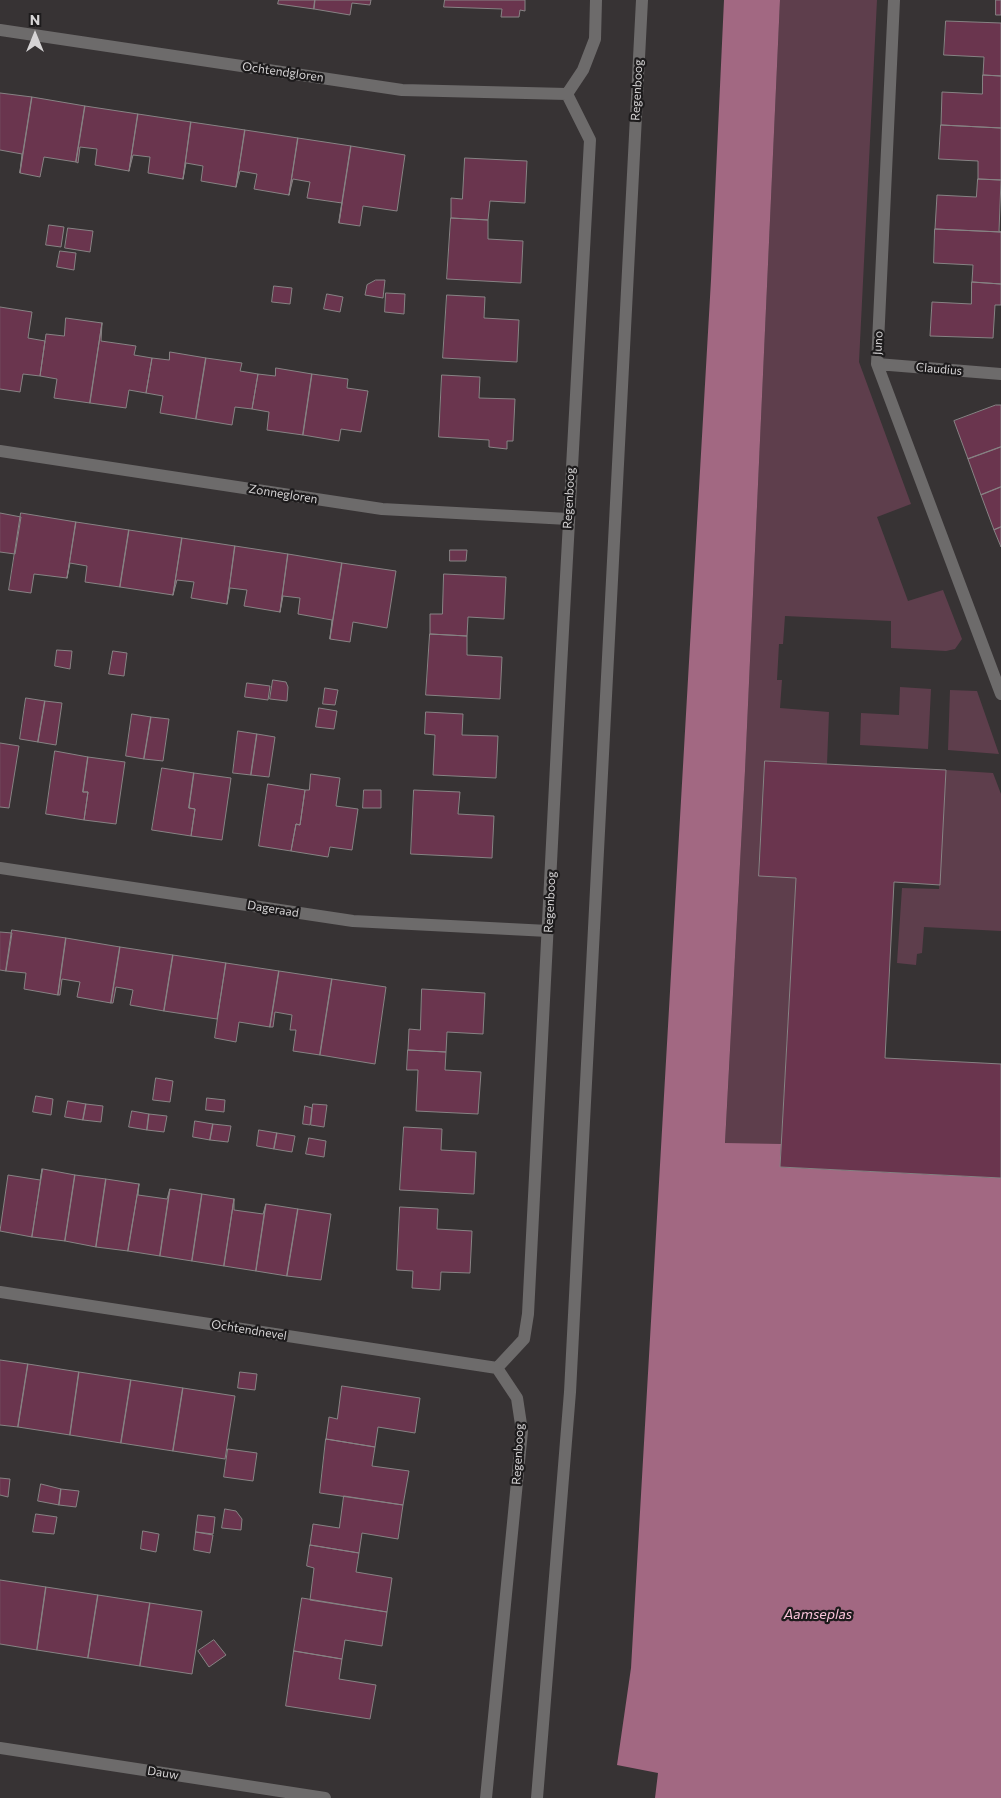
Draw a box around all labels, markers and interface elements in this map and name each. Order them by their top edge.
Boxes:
north arrow [10,10,60,60]
text: N [30,11,40,28]
street label: Ochtendgloren [241,59,325,85]
street label: Regenboog [628,59,646,121]
street label: Juno [870,331,886,355]
street label: Claudius [915,360,963,378]
street label: Regenboog [560,467,578,529]
street label: Zonnegloren [247,481,319,507]
street label: Regenboog [541,871,559,933]
street label: Dageraad [246,898,300,920]
street label: Ochtendnevel [210,1317,288,1343]
street label: Regenboog [509,1423,527,1485]
water label: Aamseplas [784,1606,852,1622]
street label: Dauw [146,1763,180,1783]

